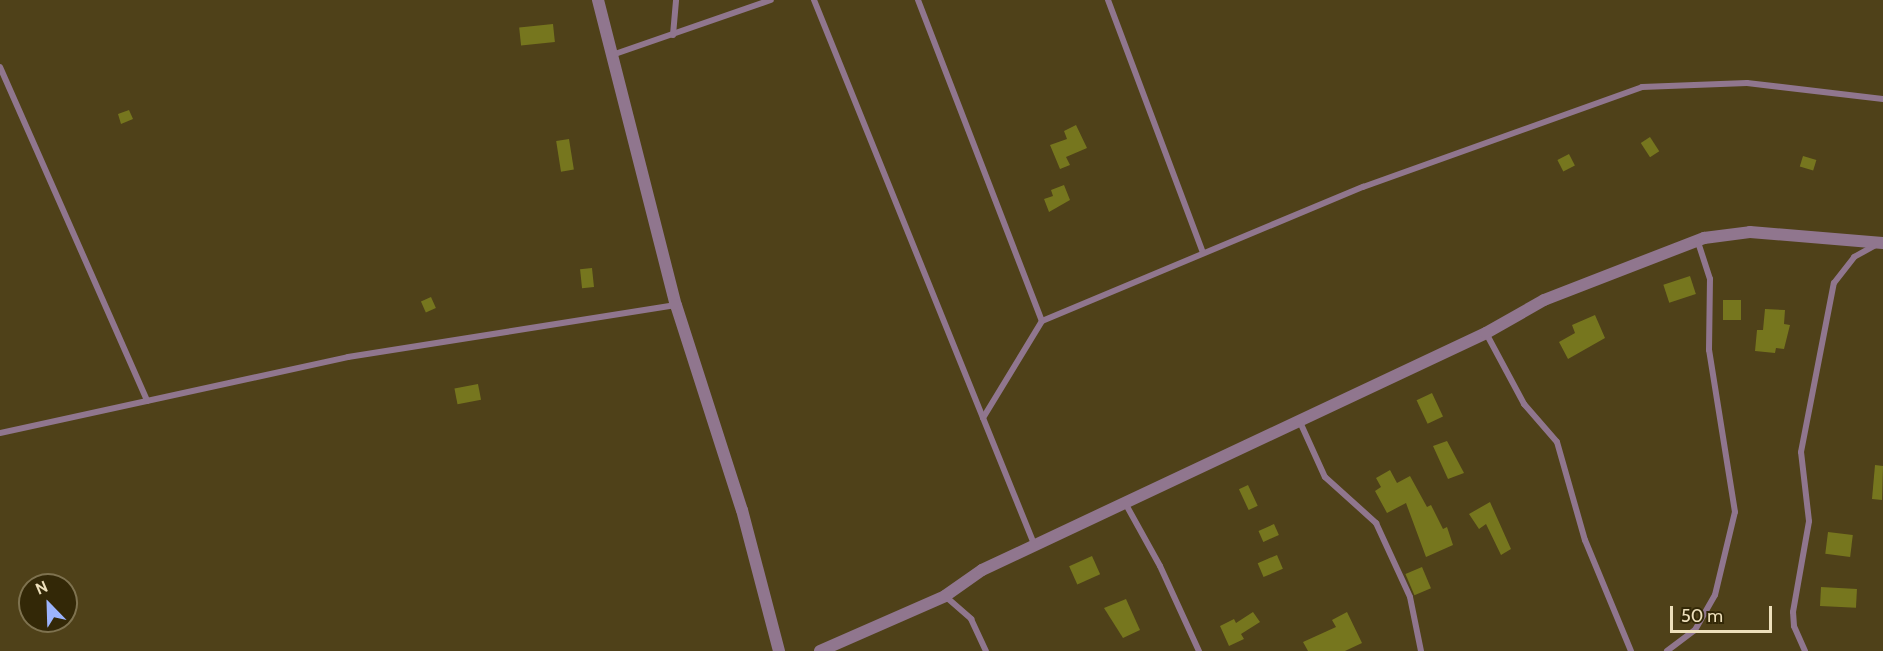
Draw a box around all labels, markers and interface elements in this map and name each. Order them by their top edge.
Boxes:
north arrow [18,573,78,633]
text: N [33,577,50,599]
scale bar [1673,594,1775,632]
text: 50 m [1681,605,1723,627]

